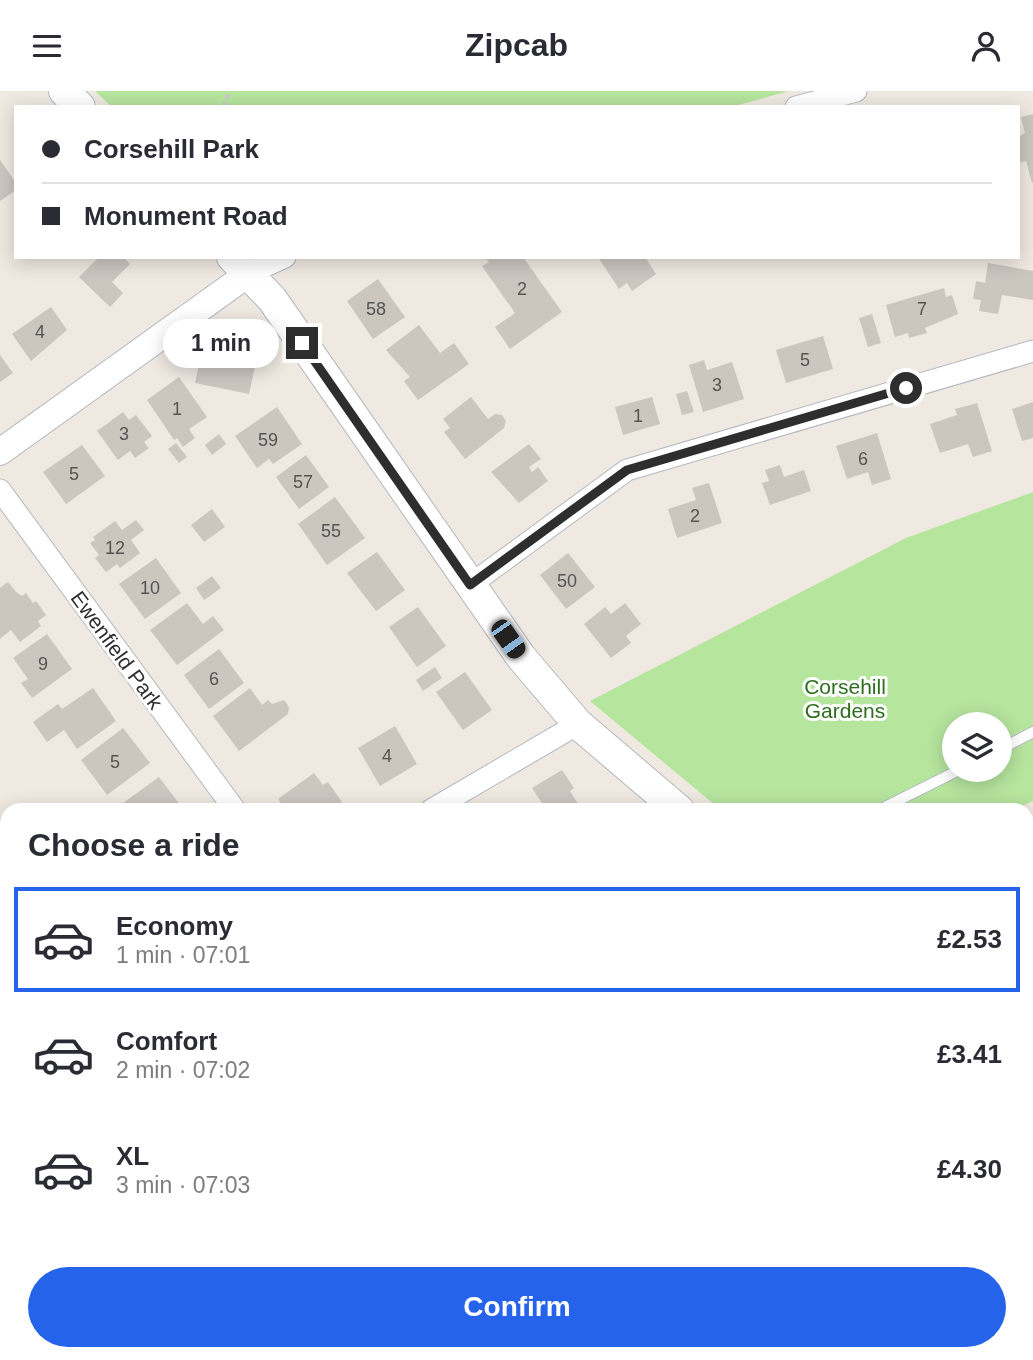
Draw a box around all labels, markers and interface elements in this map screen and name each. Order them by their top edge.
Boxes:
icon: menu [28,27,66,65]
text: Zipcab [465,27,568,63]
icon: person [967,27,1005,65]
text: Corsehill Park [84,134,259,164]
text: Monument Road [84,201,288,231]
house number: 2 [517,279,527,299]
house number: 58 [366,299,386,319]
house number: 7 [917,299,927,319]
callout: 1 min [162,319,278,367]
house number: 4 [35,322,45,342]
route end [286,327,318,359]
text: 1 min [191,330,251,356]
house number: 5 [800,350,810,370]
route start [890,372,922,404]
house number: 3 [712,375,722,395]
house number: 1 [172,399,182,419]
house number: 1 [633,406,643,426]
house number: 3 [119,424,129,444]
house number: 59 [258,430,278,450]
house number: 6 [858,449,868,469]
house number: 5 [69,464,79,484]
house number: 57 [293,472,313,492]
house number: 2 [690,506,700,526]
house number: 55 [321,521,341,541]
house number: 12 [105,538,125,558]
house number: 50 [557,571,577,591]
house number: 10 [140,578,160,598]
street label: Ewenfield Park [67,587,168,714]
car [488,616,529,662]
house number: 9 [38,654,48,674]
house number: 6 [209,669,219,689]
park label: Corsehill Gardens [804,675,886,722]
map controls [942,712,1012,782]
button: layers [942,712,1012,782]
house number: 4 [382,746,392,766]
house number: 5 [110,752,120,772]
text: Choose a ride [28,827,240,863]
icon: car [32,908,95,971]
text: Economy [116,911,233,941]
text: £2.53 [937,924,1002,954]
text: 1 min · 07:01 [116,942,250,968]
icon: car [32,1023,95,1086]
text: Comfort [116,1026,217,1056]
text: £3.41 [937,1039,1002,1069]
text: 2 min · 07:02 [116,1057,250,1083]
icon: car [32,1138,95,1201]
text: XL [116,1141,149,1171]
text: £4.30 [937,1154,1002,1184]
text: 3 min · 07:03 [116,1172,250,1198]
button: Confirm [28,1267,1006,1347]

